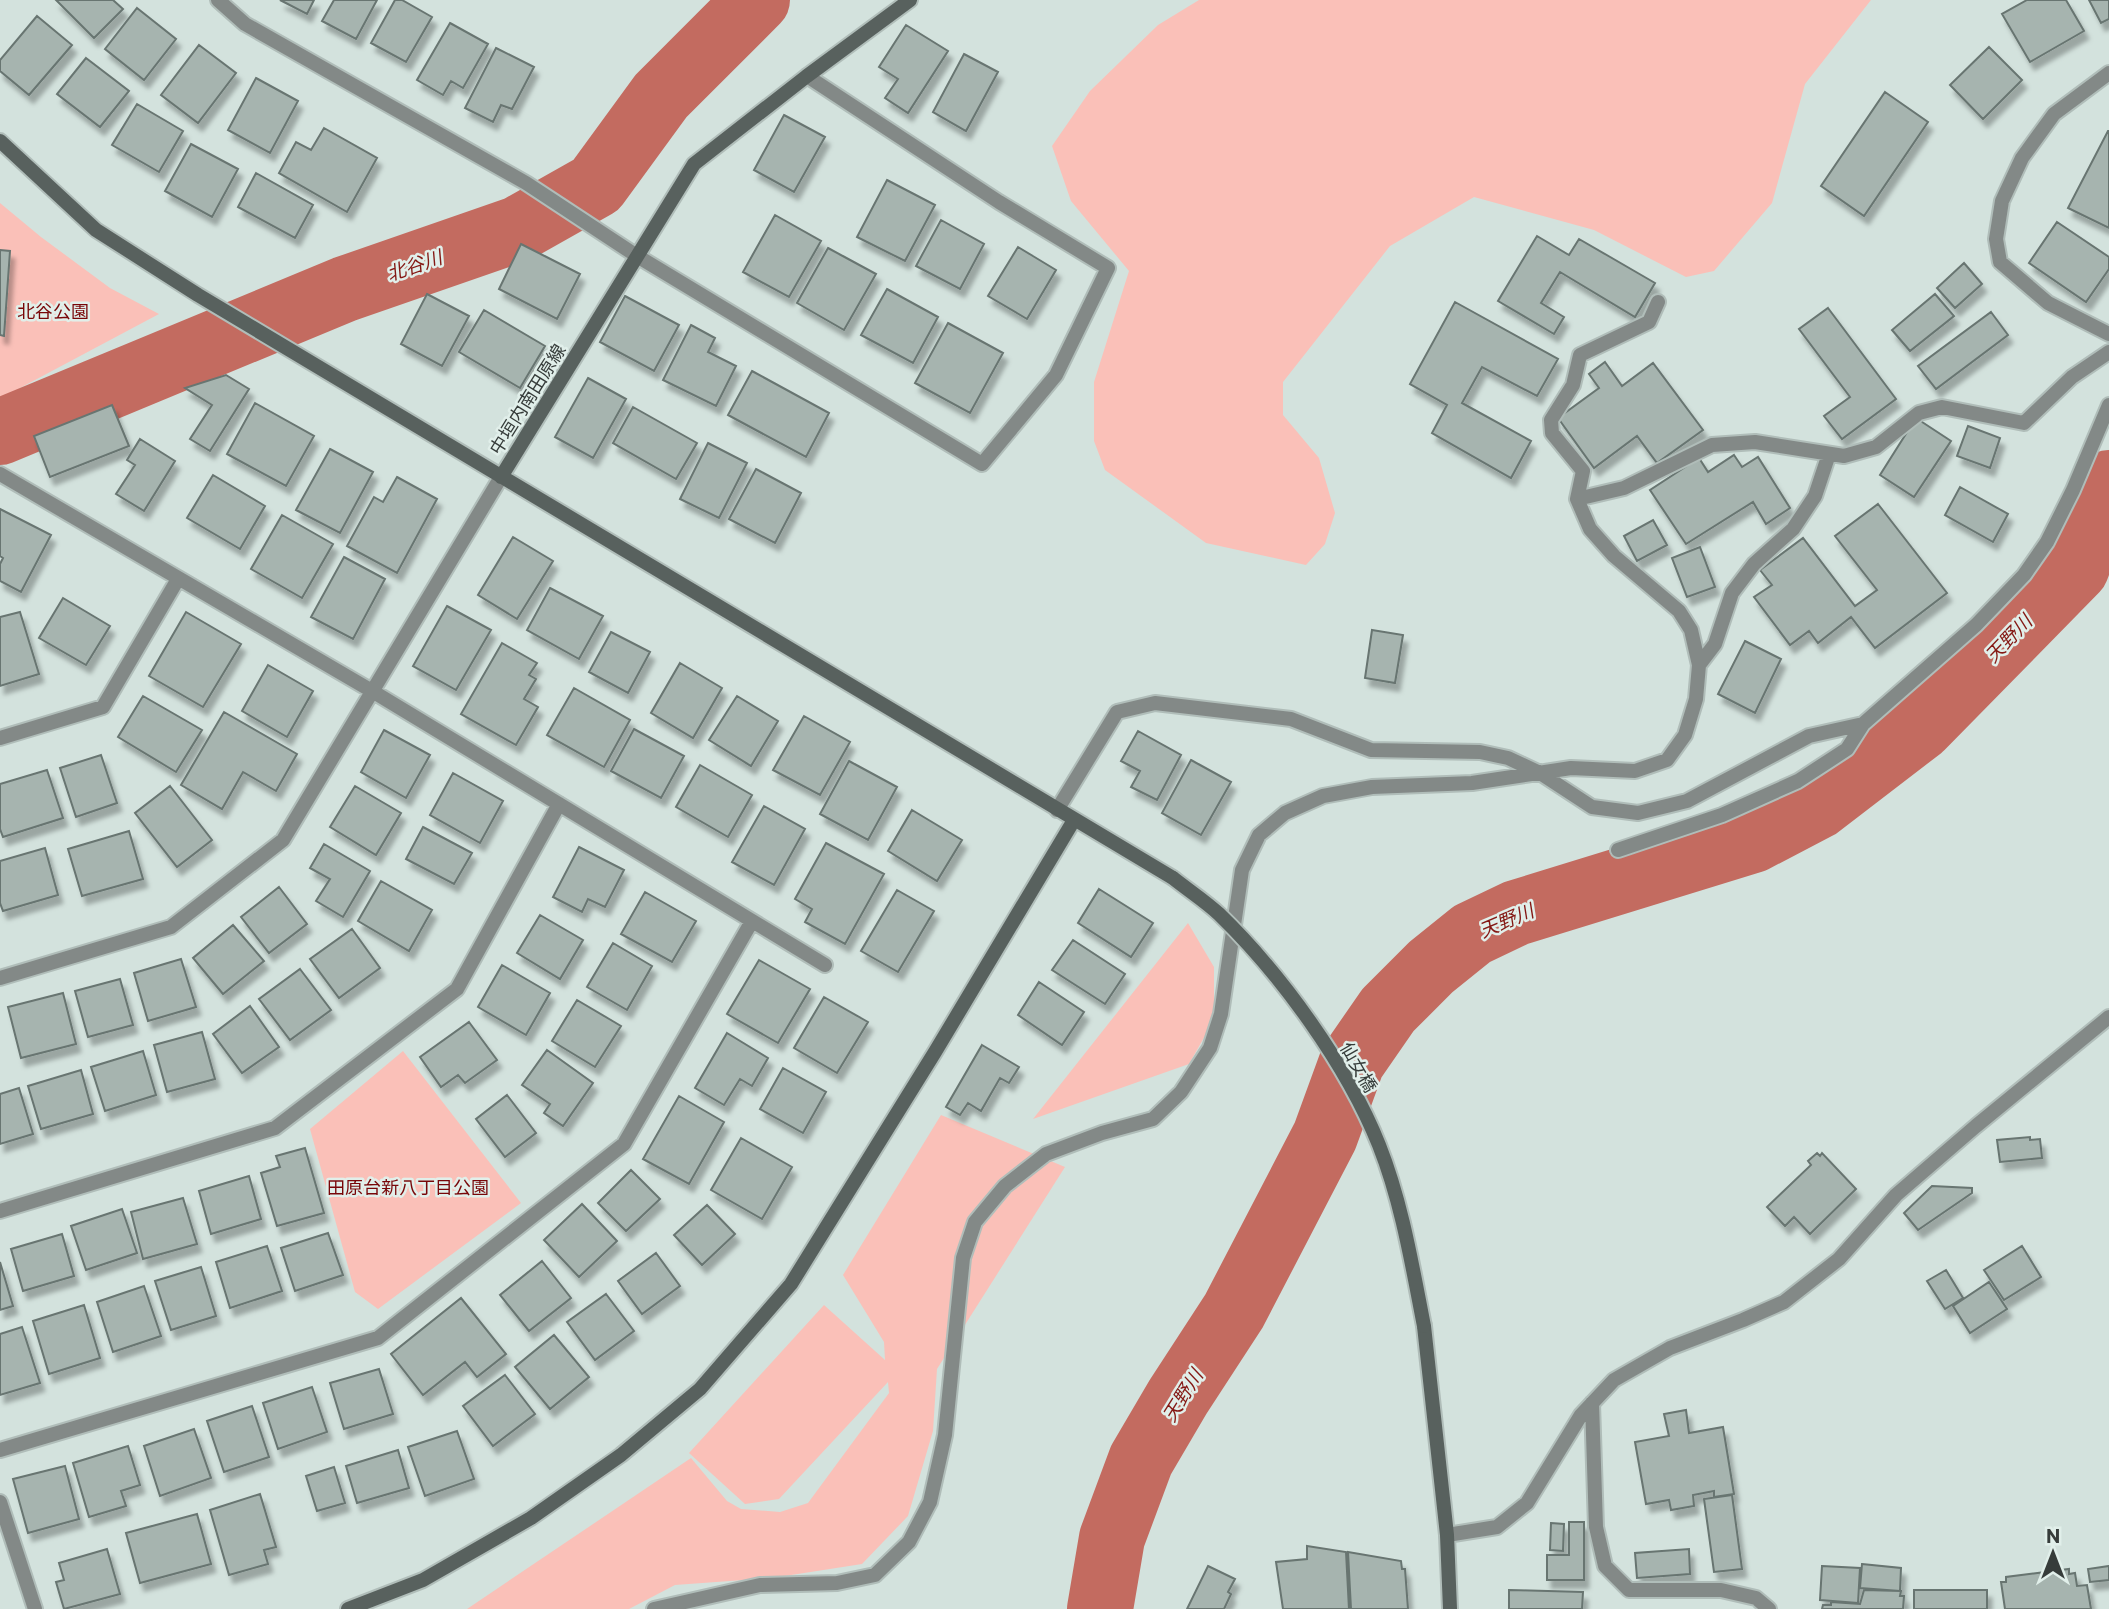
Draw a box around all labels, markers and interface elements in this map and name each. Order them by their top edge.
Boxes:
water label: 北谷川 [383,244,447,285]
park label: 北谷公園 [17,300,89,322]
street label: 中垣内南田原線 [484,340,570,458]
water label: 天野川 [1980,608,2037,666]
water label: 天野川 [1475,897,1539,942]
street label: 仙女橋 [1336,1038,1382,1096]
park label: 田原台新八丁目公園 [327,1176,489,1198]
water label: 天野川 [1157,1363,1208,1425]
north arrow [2018,1518,2088,1588]
text: N [2046,1524,2060,1547]

